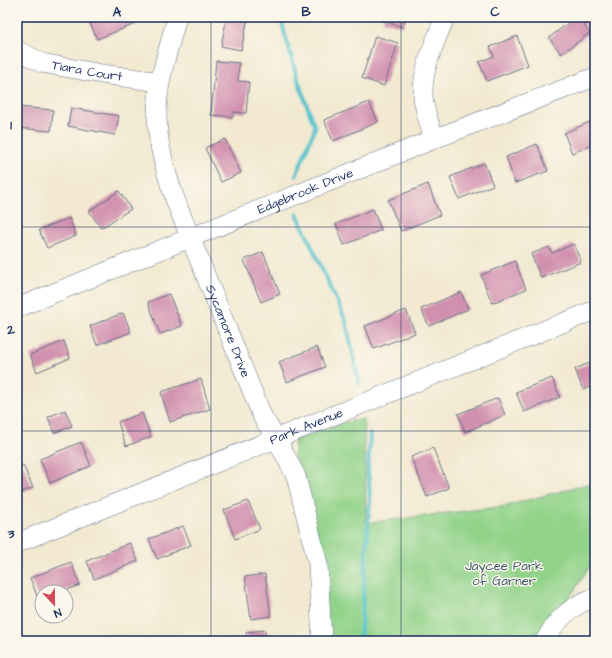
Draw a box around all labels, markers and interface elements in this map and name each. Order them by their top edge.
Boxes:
text: A [113,3,122,21]
text: B [301,3,311,21]
text: C [490,3,500,21]
street label: Tiara Court [50,56,124,86]
text: 1 [10,116,12,134]
street label: Edgebrook Drive [255,164,356,219]
street label: Sycamore Drive [201,282,255,380]
text: 2 [6,321,15,339]
street label: Park Avenue [267,403,346,449]
text: 3 [7,525,15,543]
park label: Jaycee Park of Garner [465,557,543,590]
north arrow [34,584,74,624]
text: N [51,605,64,621]

